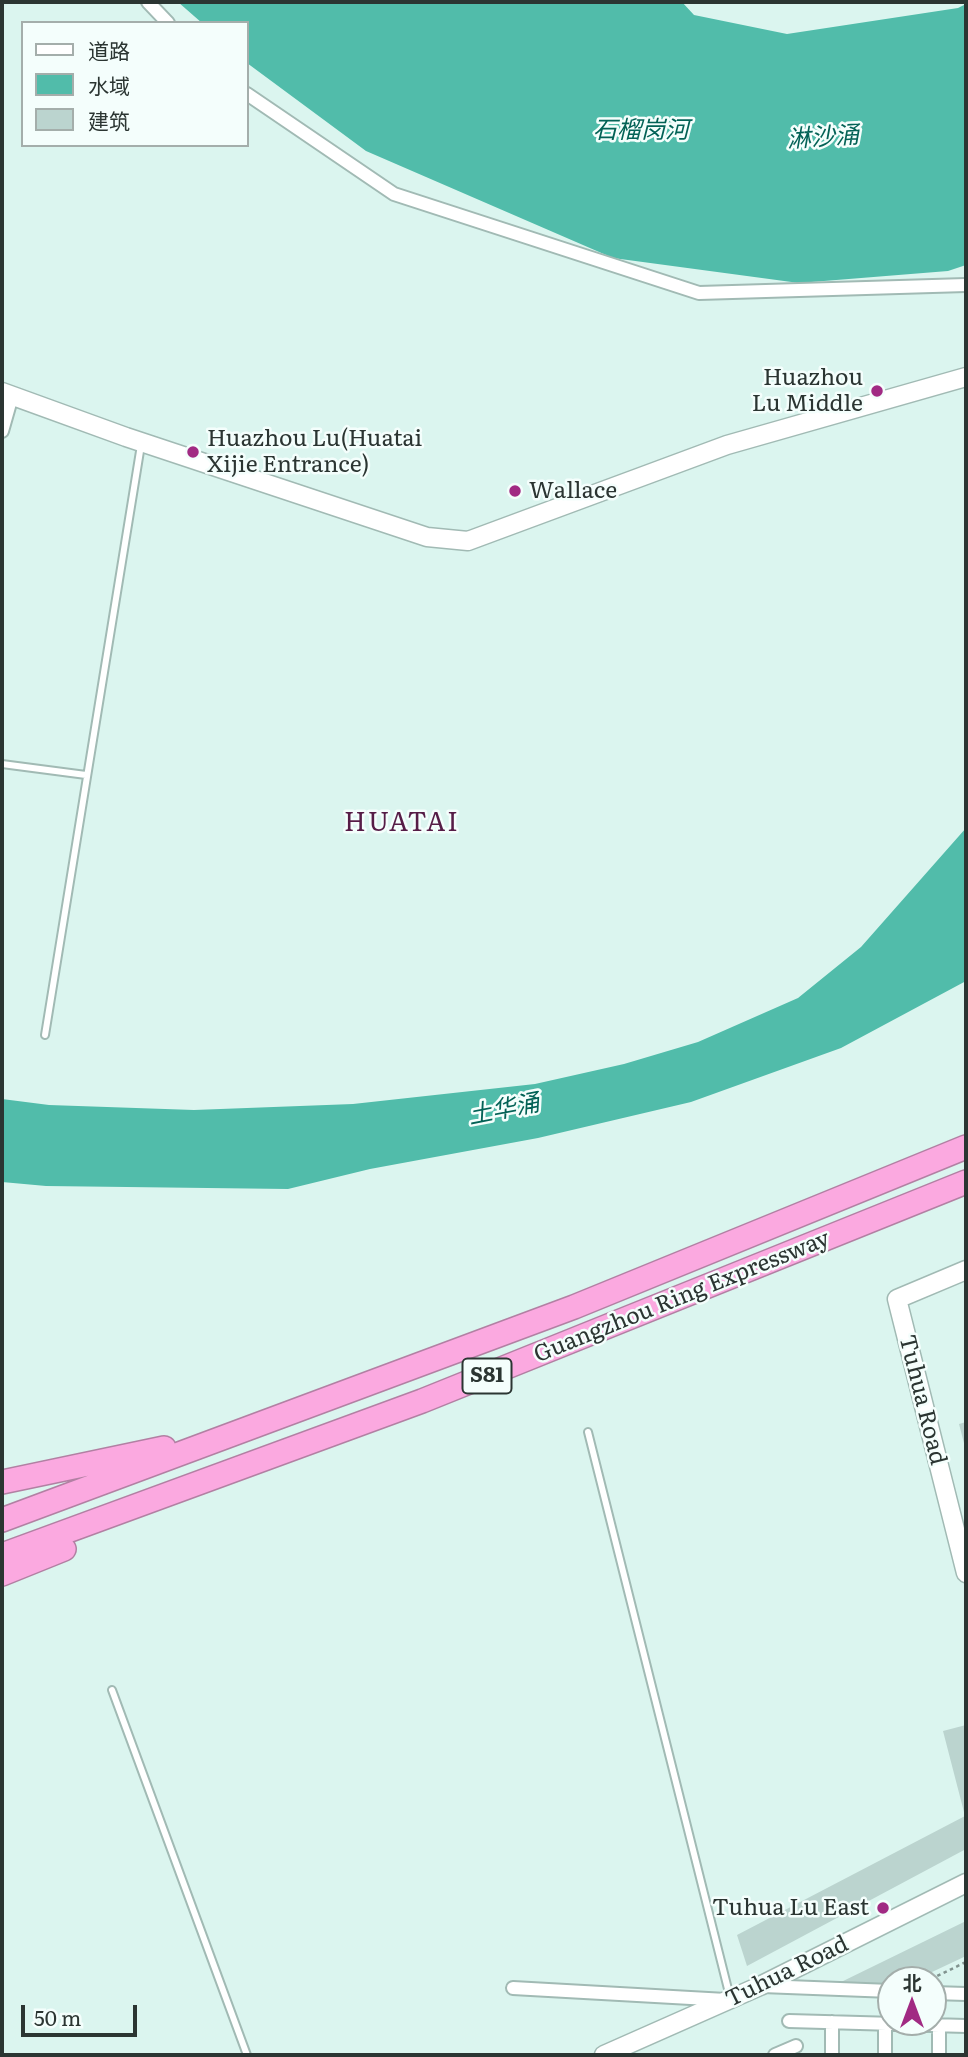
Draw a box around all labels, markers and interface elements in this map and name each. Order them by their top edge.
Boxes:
legend [21,21,248,147]
text: 道路 [88,34,130,65]
text: 水域 [88,69,130,100]
text: 建筑 [88,104,130,135]
water label: 石榴岗河 [593,117,689,145]
water label: 淋沙涌 [786,121,860,155]
place label: Huazhou Lu Middle [752,364,863,418]
marker: Huazhou Lu Middle [869,383,885,399]
place label: Huazhou Lu(Huatai Xijie Entrance) [207,425,422,479]
marker: Huazhou Lu(Huatai Xijie Entrance) [185,444,201,460]
place label: Wallace [529,477,617,505]
marker: Wallace [507,483,523,499]
district label: HUATAI [345,807,459,839]
water label: 土华涌 [466,1089,542,1131]
street label: Guangzhou Ring Expressway [530,1225,834,1369]
street label: Tuhua Road [893,1332,951,1468]
road number: S81 [462,1358,512,1394]
place label: Tuhua Lu East [712,1894,869,1922]
marker: Tuhua Lu East [875,1900,891,1916]
street label: Tuhua Road [721,1930,853,2014]
north arrow [877,1966,947,2036]
text: 北 [902,1968,922,1996]
scale bar [24,1990,140,2034]
text: 50 m [34,2001,81,2032]

